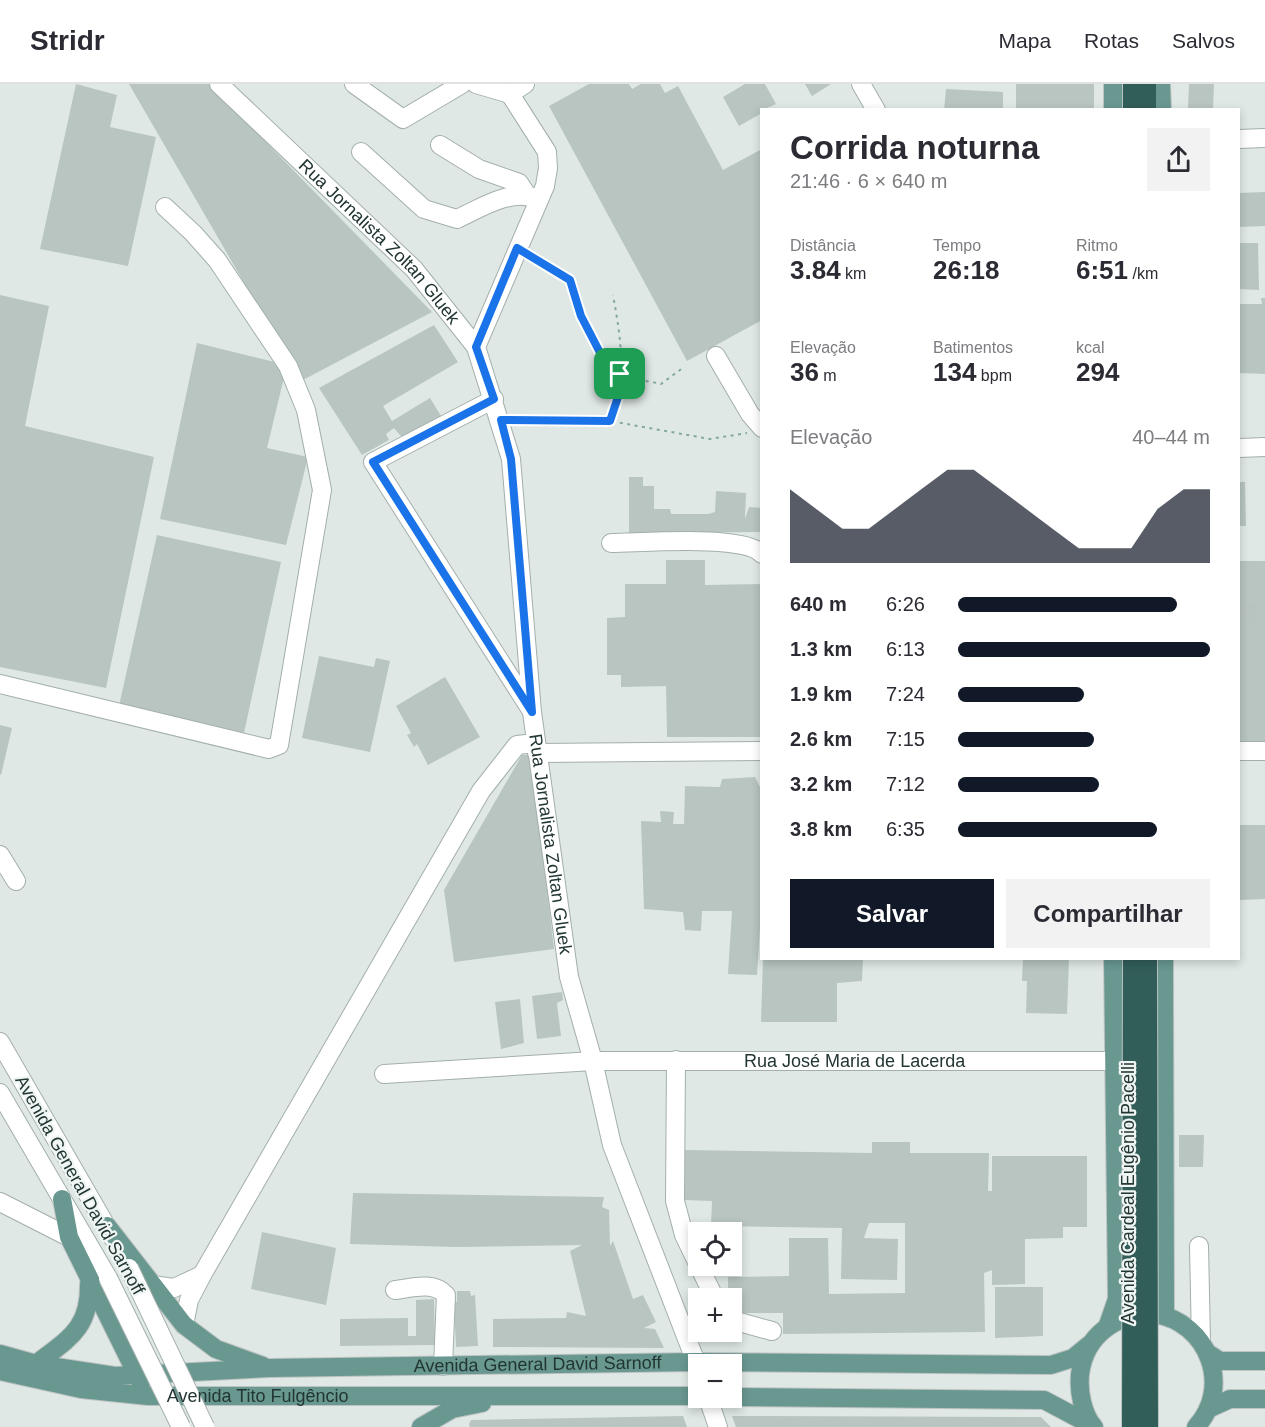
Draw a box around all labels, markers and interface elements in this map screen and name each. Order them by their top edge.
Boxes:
text: Stridr [30,25,105,56]
text: Mapa [999,29,1051,52]
text: Rotas [1084,29,1139,52]
text: Salvos [1172,29,1235,52]
button: share [1147,128,1210,191]
text: Corrida noturna [790,129,1039,166]
street label: Rua Jornalista Zoltan Gluek [295,155,464,329]
text: 21:46 · 6 × 640 m [790,170,947,192]
text: Distância [790,237,856,254]
text: Tempo [933,237,981,254]
text: Ritmo [1076,237,1118,254]
text: 3.84 [790,255,841,285]
text: 26:18 [933,255,1000,285]
text: 6:51 [1076,255,1128,285]
text: km [841,265,866,282]
text: /km [1128,265,1158,282]
text: Elevação [790,339,856,356]
text: Batimentos [933,339,1013,356]
text: kcal [1076,339,1104,356]
pin [594,348,645,399]
icon: arrive [603,357,636,390]
text: 36 [790,357,819,387]
text: 134 [933,357,976,387]
text: 294 [1076,357,1119,387]
text: m [819,367,837,384]
text: bpm [976,367,1012,384]
text: Elevação [790,426,872,448]
text: 40–44 m [1132,426,1210,448]
text: 640 m [790,593,847,615]
text: 6:26 [886,593,925,615]
text: 1.3 km [790,638,852,660]
text: 6:13 [886,638,925,660]
text: 1.9 km [790,683,852,705]
text: 7:24 [886,683,925,705]
text: 2.6 km [790,728,852,750]
text: 7:15 [886,728,925,750]
street label: Rua Jornalista Zoltan Gluek [525,733,576,957]
text: 3.2 km [790,773,852,795]
text: 7:12 [886,773,925,795]
text: 3.8 km [790,818,852,840]
text: 6:35 [886,818,925,840]
button: Salvar [790,879,994,948]
button: Compartilhar [1006,879,1210,948]
street label: Rua José Maria de Lacerda [744,1051,966,1071]
street label: Avenida Cardeal Eugênio Pacelli [1118,1062,1138,1324]
street label: Avenida General David Sarnoff [11,1072,149,1299]
map controls [688,1222,742,1408]
button: locate [688,1222,742,1276]
button: + [688,1288,742,1342]
street label: Avenida General David Sarnoff [414,1352,662,1376]
button: − [688,1354,742,1408]
street label: Avenida Tito Fulgêncio [167,1386,349,1406]

